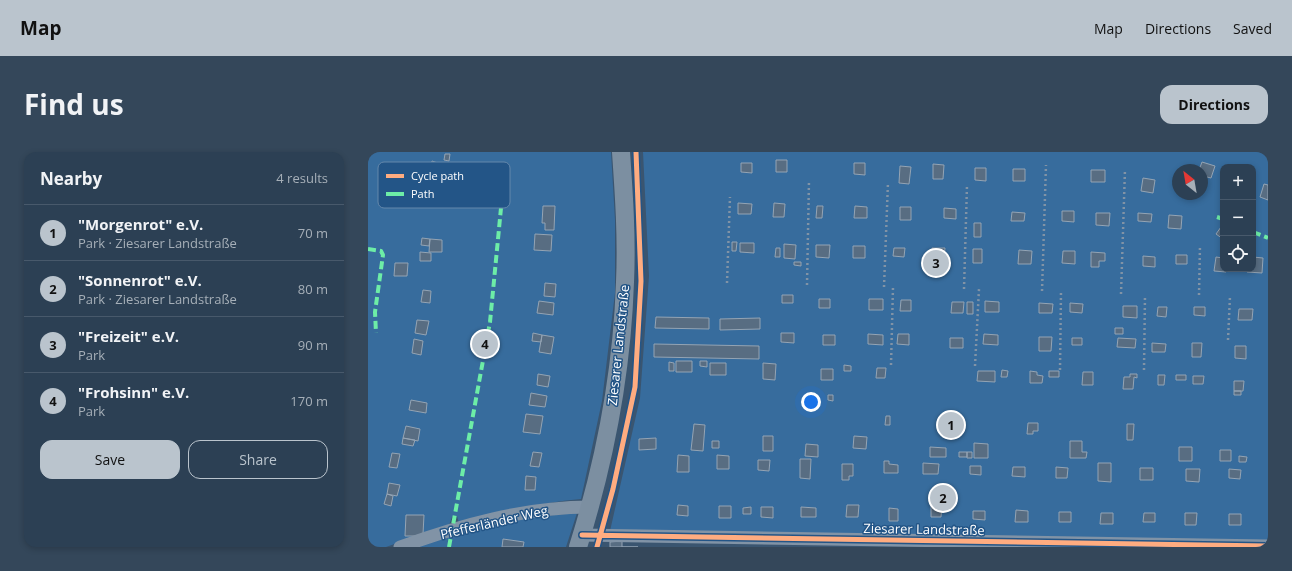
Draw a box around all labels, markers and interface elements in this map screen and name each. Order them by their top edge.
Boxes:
text: Map [20,15,61,41]
text: Map [1094,19,1123,38]
text: Directions [1145,19,1211,38]
text: Saved [1233,19,1272,38]
text: Find us [24,85,124,123]
button: Directions [1160,85,1268,124]
legend [378,162,510,208]
north arrow [1172,164,1208,200]
map controls [1220,164,1256,272]
button: + [1220,164,1256,200]
text: Nearby [40,167,102,190]
text: Cycle path [411,168,464,183]
text: 4 results [276,169,328,187]
text: Path [411,186,434,201]
button: − [1220,200,1256,236]
text: "Morgenrot" e.V. [78,214,203,234]
text: 1 [49,224,57,242]
text: 70 m [298,224,328,242]
text: Park · Ziesarer Landstraße [78,234,237,252]
button: locate [1220,236,1256,272]
pin: 3 [923,248,949,278]
text: "Sonnenrot" e.V. [78,270,202,290]
text: 2 [49,280,57,298]
text: 80 m [298,280,328,298]
street label: Ziesarer Landstraße [603,284,633,406]
text: Park · Ziesarer Landstraße [78,290,237,308]
text: "Freizeit" e.V. [78,326,179,346]
pin: 4 [472,329,498,359]
text: 3 [49,336,57,354]
text: 90 m [298,336,328,354]
text: Park [78,346,105,364]
text: "Frohsinn" e.V. [78,382,189,402]
text: 4 [49,392,57,410]
text: 170 m [290,392,328,410]
your location [801,392,821,412]
text: Park [78,402,105,420]
pin: 1 [938,410,964,440]
button: Save [40,440,180,479]
button: Share [188,440,328,479]
pin: 2 [930,483,956,513]
street label: Pfefferländer Weg [439,501,549,543]
street label: Ziesarer Landstraße [863,519,985,539]

